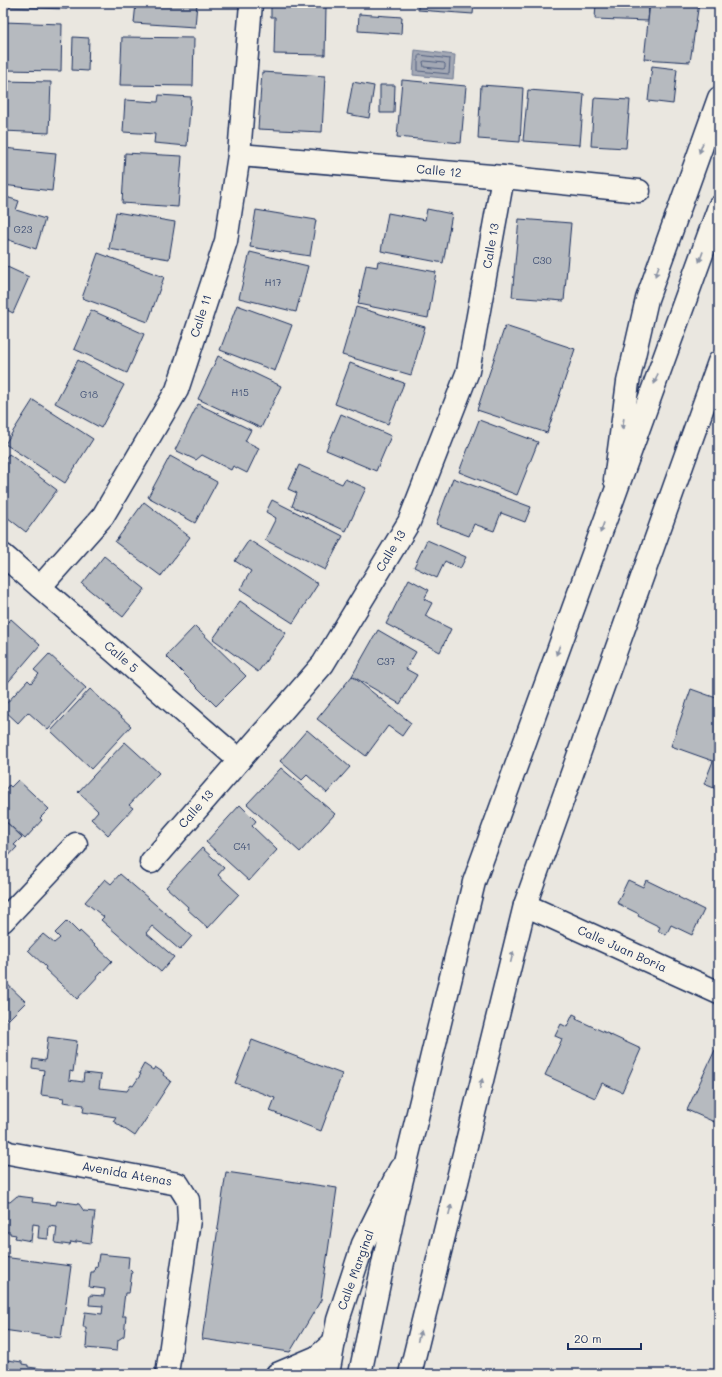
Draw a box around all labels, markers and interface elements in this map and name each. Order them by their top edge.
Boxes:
one-way arrow [698,143,704,155]
street label: Calle 12 [416,160,462,180]
house number: G23 [14,222,33,236]
street label: Calle 13 [478,222,502,270]
one-way arrow [697,252,703,264]
house number: C30 [532,253,552,267]
one-way arrow [654,265,660,277]
house number: H17 [264,275,282,289]
street label: Calle 11 [186,292,214,339]
one-way arrow [653,374,659,386]
house number: H15 [231,385,249,399]
house number: G18 [80,387,98,401]
one-way arrow [620,418,626,430]
one-way arrow [599,522,605,534]
street label: Calle 13 [372,527,409,574]
street label: Calle 5 [101,637,142,676]
one-way arrow [554,644,560,656]
house number: C37 [377,654,396,668]
street label: Calle 13 [174,786,216,831]
house number: C41 [233,839,251,853]
street label: Calle Juan Boria [575,921,670,975]
one-way arrow [509,951,515,963]
one-way arrow [478,1077,484,1089]
street label: Avenida Atenas [81,1157,174,1189]
one-way arrow [447,1204,453,1216]
street label: Calle Marginal [333,1227,377,1312]
scale bar [568,1325,641,1351]
one-way arrow [416,1330,422,1342]
text: 20 m [574,1330,602,1346]

